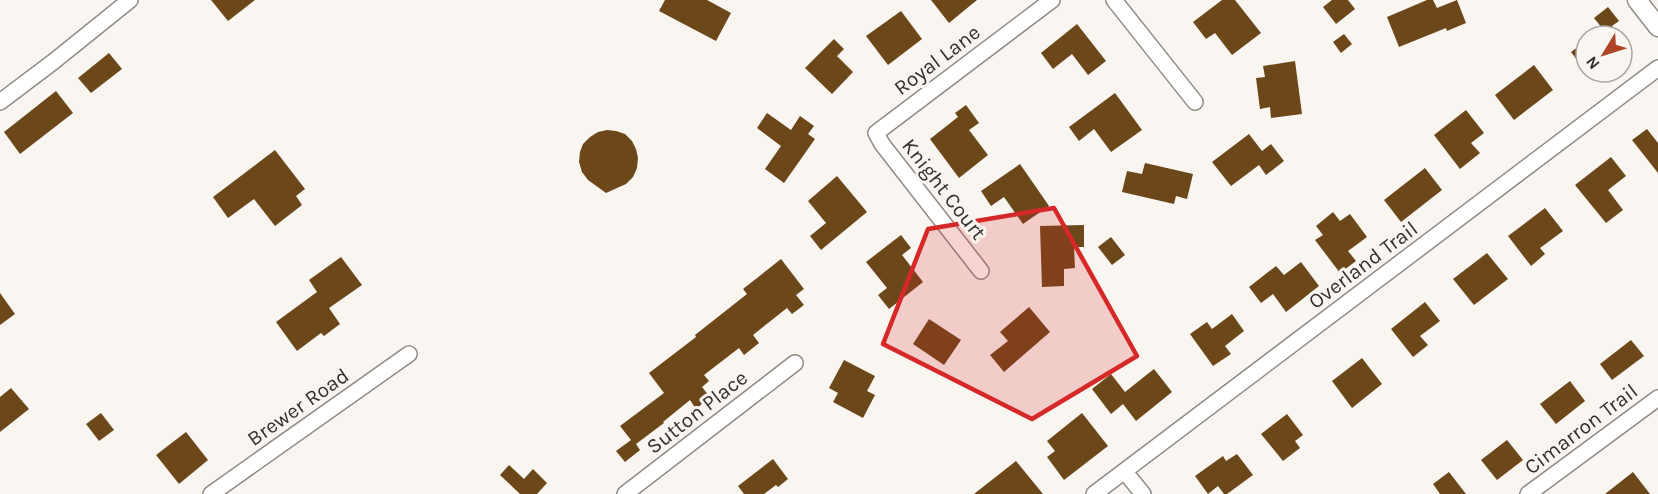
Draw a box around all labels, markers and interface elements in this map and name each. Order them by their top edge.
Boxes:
street label: Royal Lane [889,20,985,100]
north arrow [1574,24,1634,84]
text: N [1582,53,1604,73]
street label: Knight Court [897,134,991,244]
street label: Overland Trail [1304,216,1422,314]
street label: Brewer Road [243,363,353,451]
street label: Sutton Place [642,365,752,459]
street label: Cimarron Trail [1520,379,1642,479]

